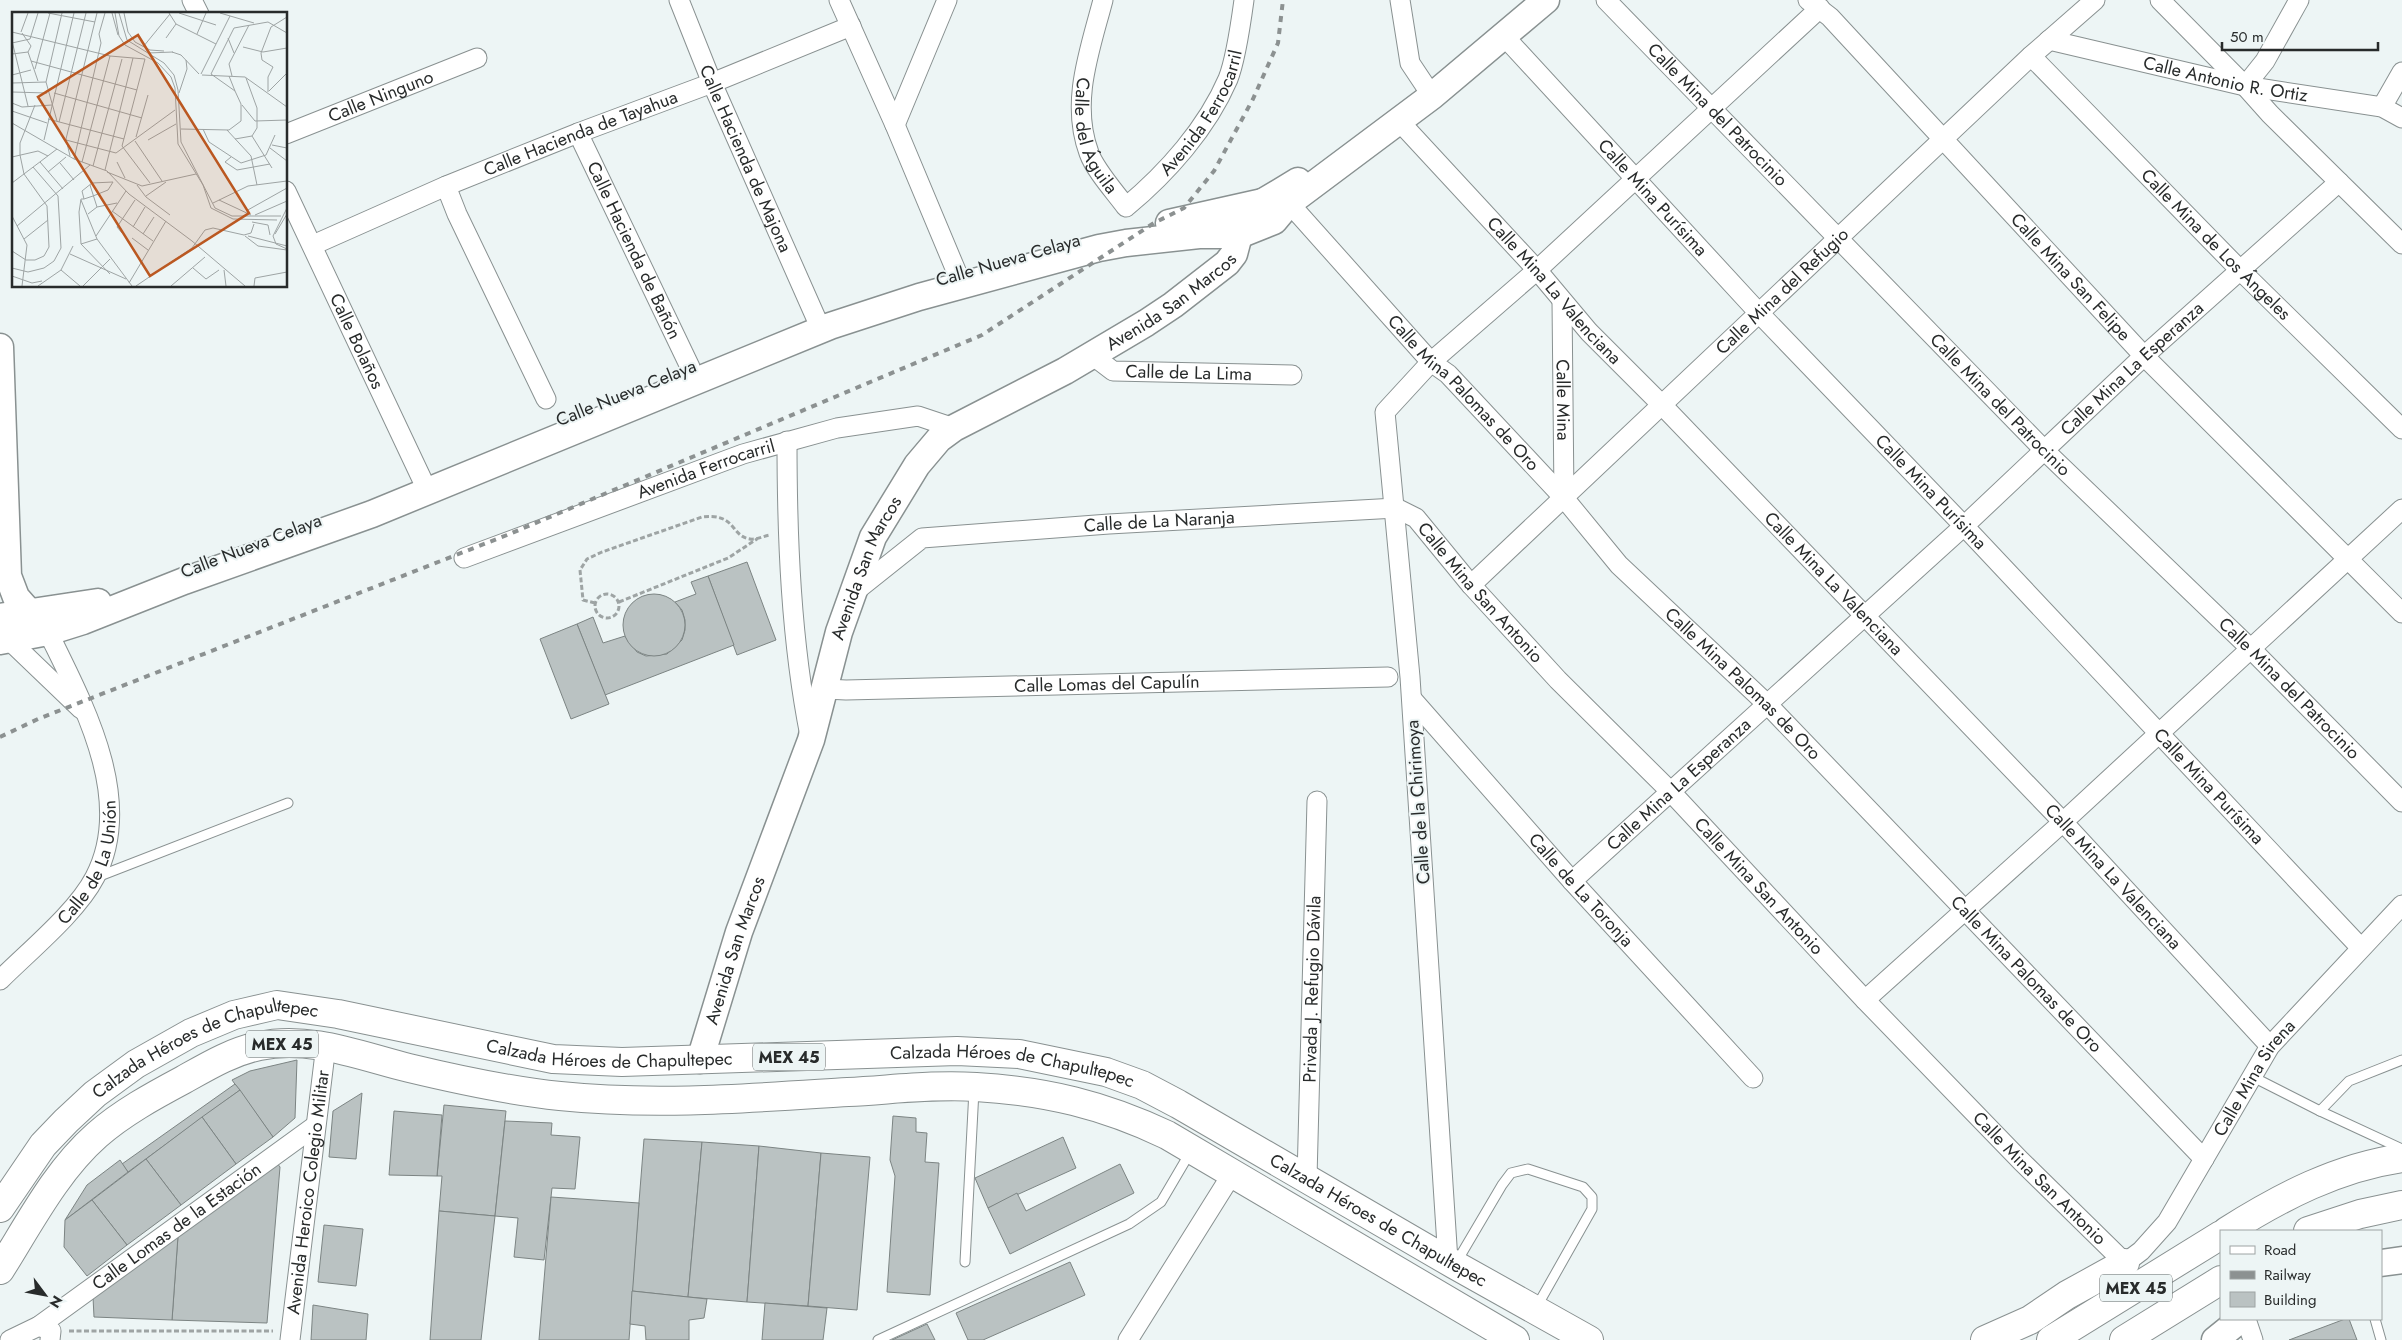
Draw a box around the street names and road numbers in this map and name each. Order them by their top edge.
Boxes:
street label: Calle Mina del Patrocinio [1642,37,1794,192]
street label: Avenida Ferrocarril [1154,48,1249,182]
street label: Calle Antonio R. Ortiz [2141,50,2310,109]
street label: Calle Hacienda de Majona [693,61,798,256]
street label: Calle Ninguno [324,64,437,129]
street label: Calle del Águila [1068,76,1124,199]
street label: Calle Hacienda de Tayahua [480,84,681,183]
street label: Calle Mina Purísima [1592,133,1714,262]
street label: Calle Hacienda de Bañón [580,157,688,344]
street label: Calle Mina de Los Ángeles [2135,163,2297,326]
street label: Calle Mina San Felipe [2005,207,2137,347]
street label: Calle Mina La Valenciana [1481,211,1627,370]
street label: Calle Mina del Refugio [1710,222,1855,361]
street label: Calle Nueva Celaya [933,227,1083,293]
street label: Avenida San Marcos [1101,248,1243,357]
street label: Calle Bolaños [323,289,391,393]
street label: Calle Mina La Esperanza [2054,296,2209,442]
street label: Calle Mina Palomas de Oro [1382,309,1545,477]
street label: Calle Mina del Patrocinio [1924,327,2077,482]
street label: Calle Nueva Celaya [552,353,700,433]
street label: Calle de La Lima [1125,358,1252,387]
street label: Calle Mina [1550,359,1576,441]
street label: Calle Mina Purísima [1869,428,1993,555]
street label: Avenida Ferrocarril [633,433,778,505]
street label: Avenida San Marcos [824,491,908,643]
street label: Calle de La Naranja [1083,504,1235,539]
street label: Calle Mina La Valenciana [1758,506,1909,661]
street label: Calle Nueva Celaya [177,507,325,585]
street label: Calle Mina San Antonio [1411,516,1549,669]
street label: Calle Mina Palomas de Oro [1659,601,1827,766]
street label: Calle Mina del Patrocinio [2213,611,2366,765]
street label: Calle Lomas del Capulín [1014,669,1200,699]
street label: Calle Mina La Esperanza [1601,712,1757,857]
street label: Calle de la Chirimoya [1399,719,1437,885]
street label: Calle Mina Purísima [2148,722,2270,850]
street label: Calle Mina La Valenciana [2039,798,2188,955]
street label: Calle de La Unión [51,799,123,931]
street label: Calle Mina San Antonio [1688,812,1830,961]
street label: Calle de La Toronja [1522,827,1639,953]
street label: Avenida San Marcos [699,873,772,1028]
street label: Calle Mina Palomas de Oro [1945,890,2108,1059]
street label: Privada J. Refugio Dávila [1297,895,1327,1083]
street label: Calzada Héroes de Chapultepec [87,992,320,1105]
street label: Calle Mina Sirena [2207,1014,2301,1141]
road number: MEX 45 [246,1030,318,1058]
street label: Calzada Héroes de Chapultepec [484,1032,733,1075]
street label: Calzada Héroes de Chapultepec [890,1038,1138,1094]
road number: MEX 45 [753,1044,825,1070]
street label: Avenida Heroico Colegio Militar [280,1068,336,1316]
street label: Calle Mina San Antonio [1967,1106,2112,1251]
street label: Calzada Héroes de Chapultepec [1265,1147,1492,1293]
street label: Calle Lomas de la Estación [87,1156,266,1297]
road number: MEX 45 [2100,1275,2172,1302]

